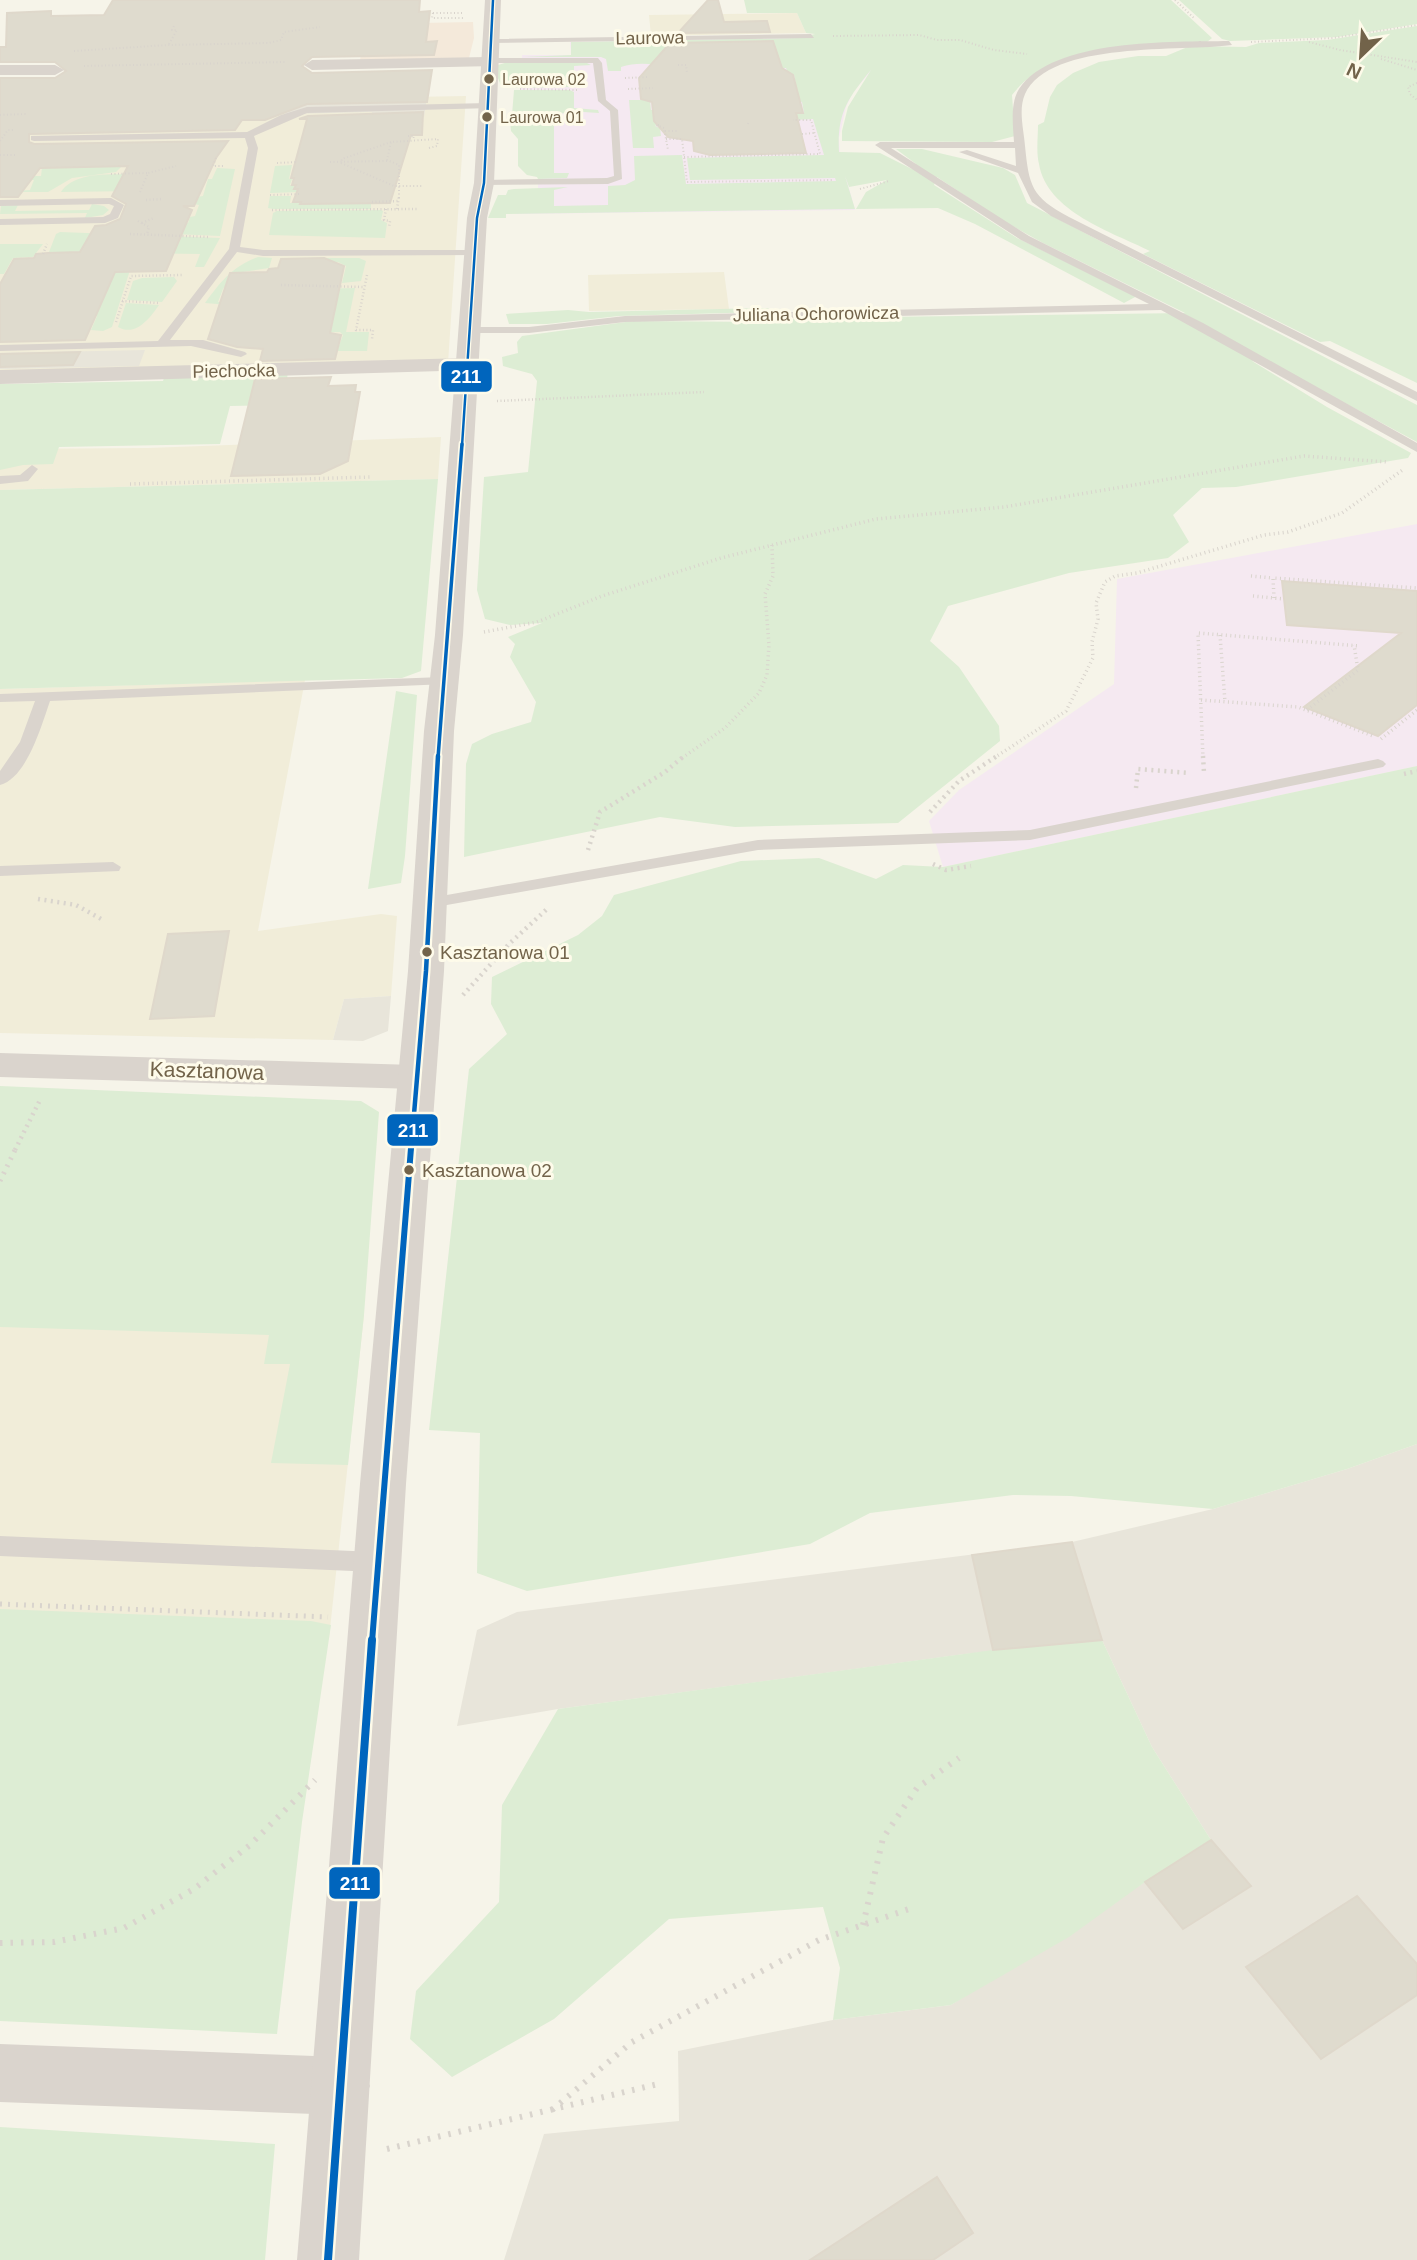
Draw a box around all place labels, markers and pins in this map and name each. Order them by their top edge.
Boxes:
place label: Laurowa 02 [502,71,586,88]
marker: Laurowa 02 [482,72,496,86]
place label: Laurowa 01 [500,109,584,126]
marker: Laurowa 01 [480,110,494,124]
place label: Kasztanowa 01 [440,942,570,963]
marker: Kasztanowa 01 [420,945,434,959]
place label: Kasztanowa 02 [422,1160,552,1181]
marker: Kasztanowa 02 [402,1163,416,1177]

